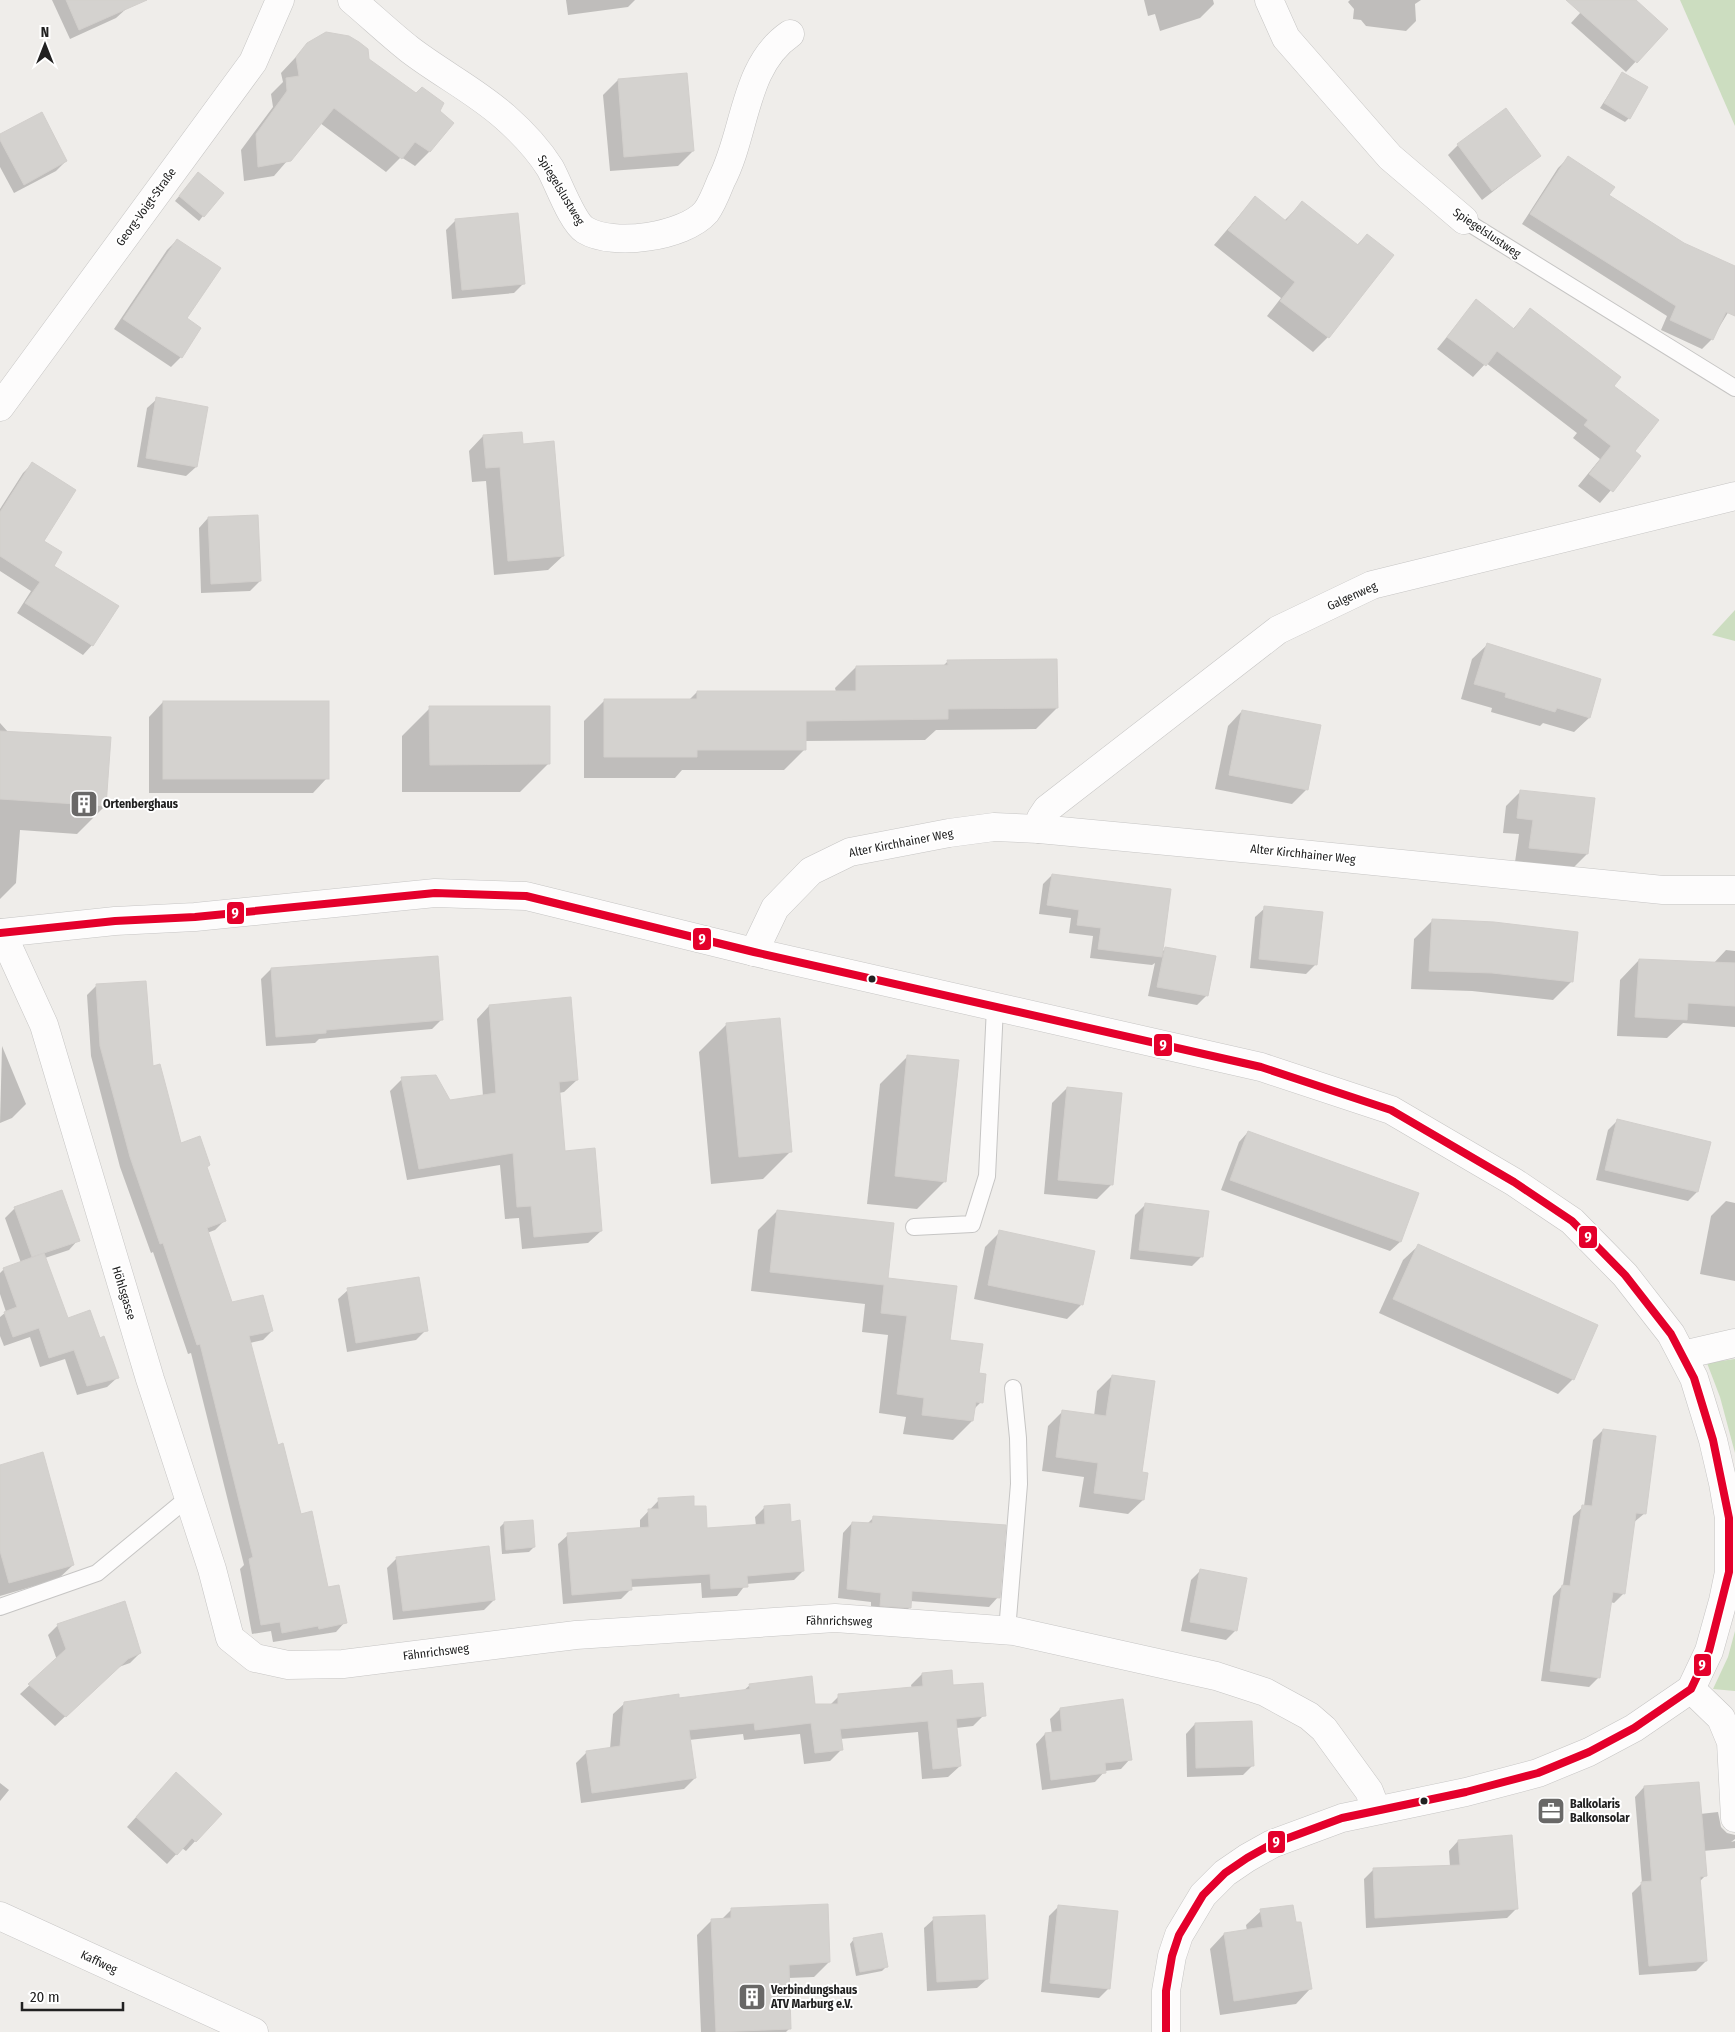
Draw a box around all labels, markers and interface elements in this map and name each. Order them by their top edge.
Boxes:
north arrow [20,20,70,70]
text: N [41,24,49,41]
street label: Spiegelslustweg [535,153,587,228]
street label: Georg-Voigt-Straße [113,165,179,249]
street label: Spiegelslustweg [1450,205,1524,261]
street label: Galgenweg [1325,579,1379,613]
building icon: Ortenberghaus [69,789,99,819]
place label: Ortenberghaus [103,797,179,811]
street label: Alter Kirchhainer Weg [848,826,955,860]
street label: Alter Kirchhainer Weg [1250,842,1357,867]
line badge: 9 [226,901,245,925]
text: 9 [231,905,239,922]
line badge: 9 [692,927,712,951]
text: 9 [698,931,706,948]
unlabelled marker [867,974,877,984]
line badge: 9 [1153,1033,1173,1057]
text: 9 [1159,1037,1167,1054]
line badge: 9 [1578,1225,1598,1249]
text: 9 [1584,1229,1592,1246]
street label: Höhlsgasse [109,1264,139,1322]
street label: Fähnrichsweg [806,1613,873,1629]
street label: Fähnrichsweg [402,1641,470,1663]
line badge: 9 [1693,1653,1712,1677]
text: 9 [1698,1657,1706,1674]
unlabelled marker [1419,1796,1429,1806]
office icon: Balkolaris Balkonsolar [1536,1796,1566,1826]
place label: Balkolaris Balkonsolar [1570,1797,1630,1825]
line badge: 9 [1267,1830,1286,1854]
text: 9 [1272,1834,1280,1851]
street label: Kaffweg [78,1947,120,1977]
scale bar [22,1980,124,2012]
building icon: Verbindungshaus ATV Marburg e.V. [737,1982,767,2012]
place label: Verbindungshaus ATV Marburg e.V. [770,1983,858,2011]
text: 20 m [30,1988,60,2006]

